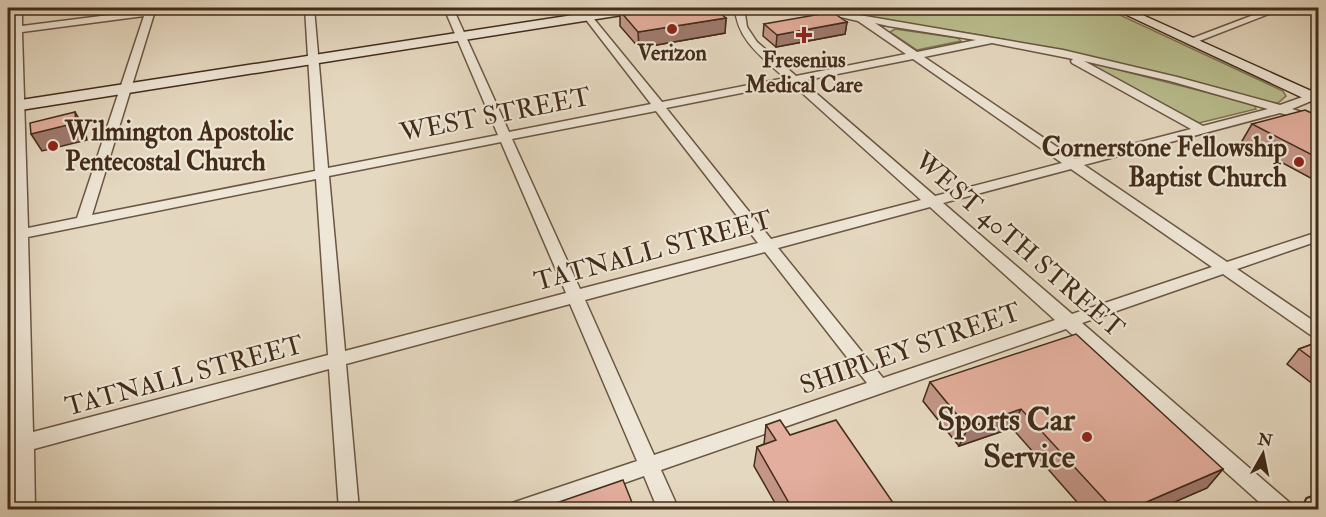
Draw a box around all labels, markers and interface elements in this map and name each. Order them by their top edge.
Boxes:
marker: Verizon [665,22,679,36]
marker: Fresenius Medical Care [795,26,813,44]
place label: Verizon [636,39,707,67]
place label: Fresenius Medical Care [744,46,863,99]
street label: WEST STREET [396,81,593,149]
place label: Wilmington Apostolic Pentecostal Church [64,116,294,178]
place label: Cornerstone Fellowship Baptist Church [1042,132,1287,195]
marker: Wilmington Apostolic Pentecostal Church [46,139,60,153]
street label: WEST 40TH STREET [907,144,1131,344]
marker: Cornerstone Fellowship Baptist Church [1292,155,1306,169]
street label: TATNALL STREET [531,204,776,298]
street label: SHIPLEY STREET [796,296,1025,402]
street label: TATNALL STREET [62,329,307,423]
place label: Sports Car Service [937,400,1076,477]
north arrow [1233,424,1293,484]
text: N [1256,429,1274,451]
marker: Sports Car Service [1080,430,1094,444]

